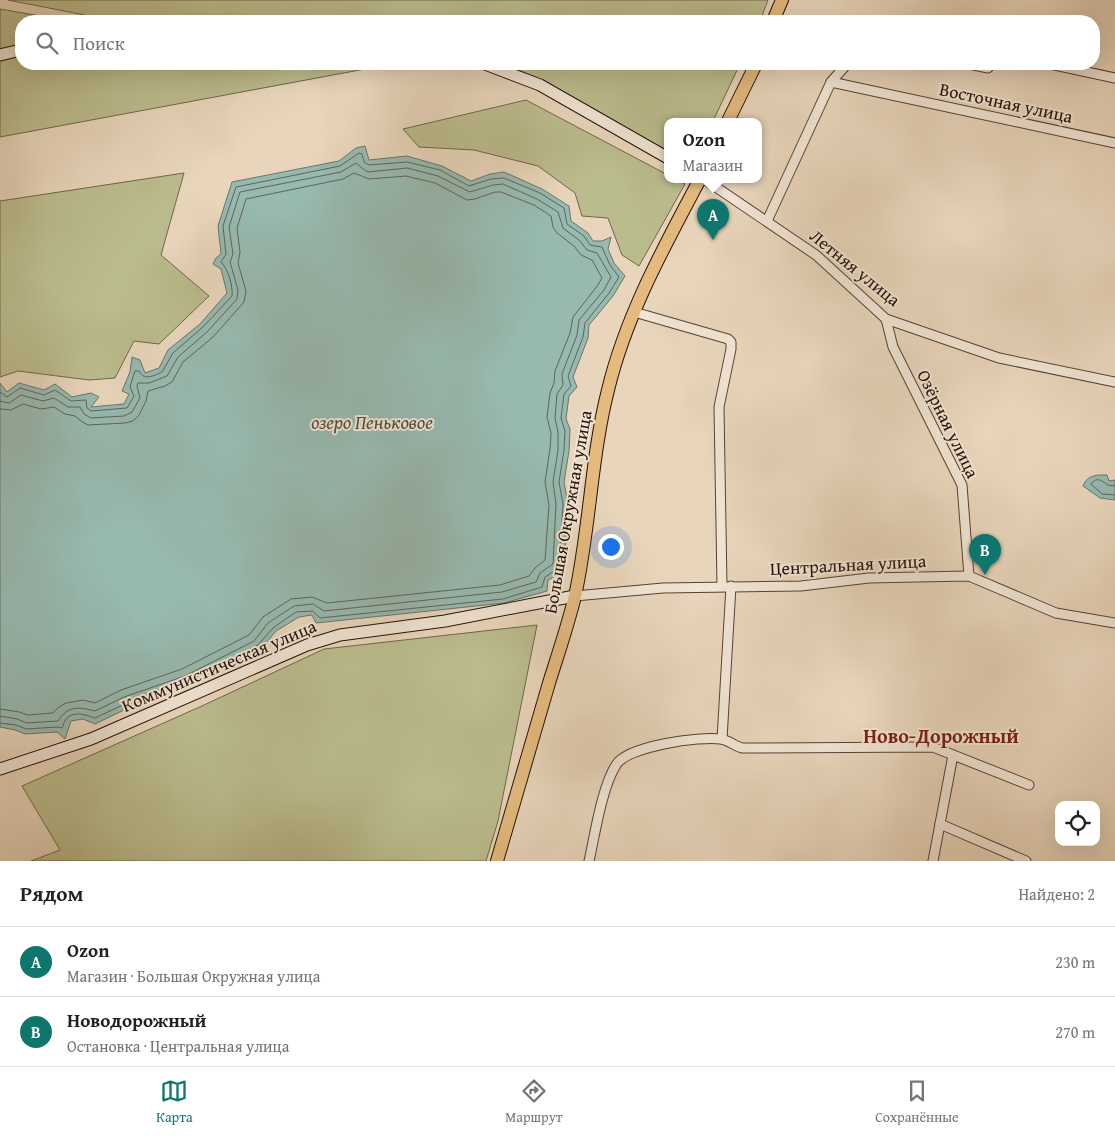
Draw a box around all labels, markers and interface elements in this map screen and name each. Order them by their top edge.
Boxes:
search box [15,15,1100,70]
icon: search [33,29,61,57]
text: Поиск [73,29,125,57]
street label: Восточная улица [937,75,1076,130]
popup [664,118,762,183]
text: Ozon [683,125,725,153]
text: Магазин [683,153,743,177]
pin: A [697,199,729,240]
street label: Летняя улица [804,223,907,313]
street label: Озёрная улица [911,365,987,483]
water label: озеро Пеньковое [311,408,433,436]
street label: Большая Окружная улица [536,408,599,616]
your location [598,534,624,560]
pin: B [969,534,1001,575]
street label: Центральная улица [769,547,927,582]
street label: Коммунистическая улица [117,612,321,719]
district label: Ново-Дорожный [863,721,1019,750]
map controls [1055,801,1100,846]
button: locate [1055,801,1100,846]
text: Рядом [20,878,83,909]
text: Найдено: 2 [1018,882,1095,906]
text: Ozon [67,936,109,964]
text: A [31,950,41,974]
text: 230 m [1055,950,1095,974]
text: Магазин · Большая Окружная улица [67,964,320,988]
text: Новодорожный [67,1006,206,1034]
text: B [31,1020,41,1044]
text: 270 m [1055,1020,1095,1044]
text: Остановка · Центральная улица [67,1034,289,1058]
tab: Карта [156,1077,193,1127]
tab: Маршрут [505,1077,563,1127]
tab: Сохранённые [875,1077,959,1127]

